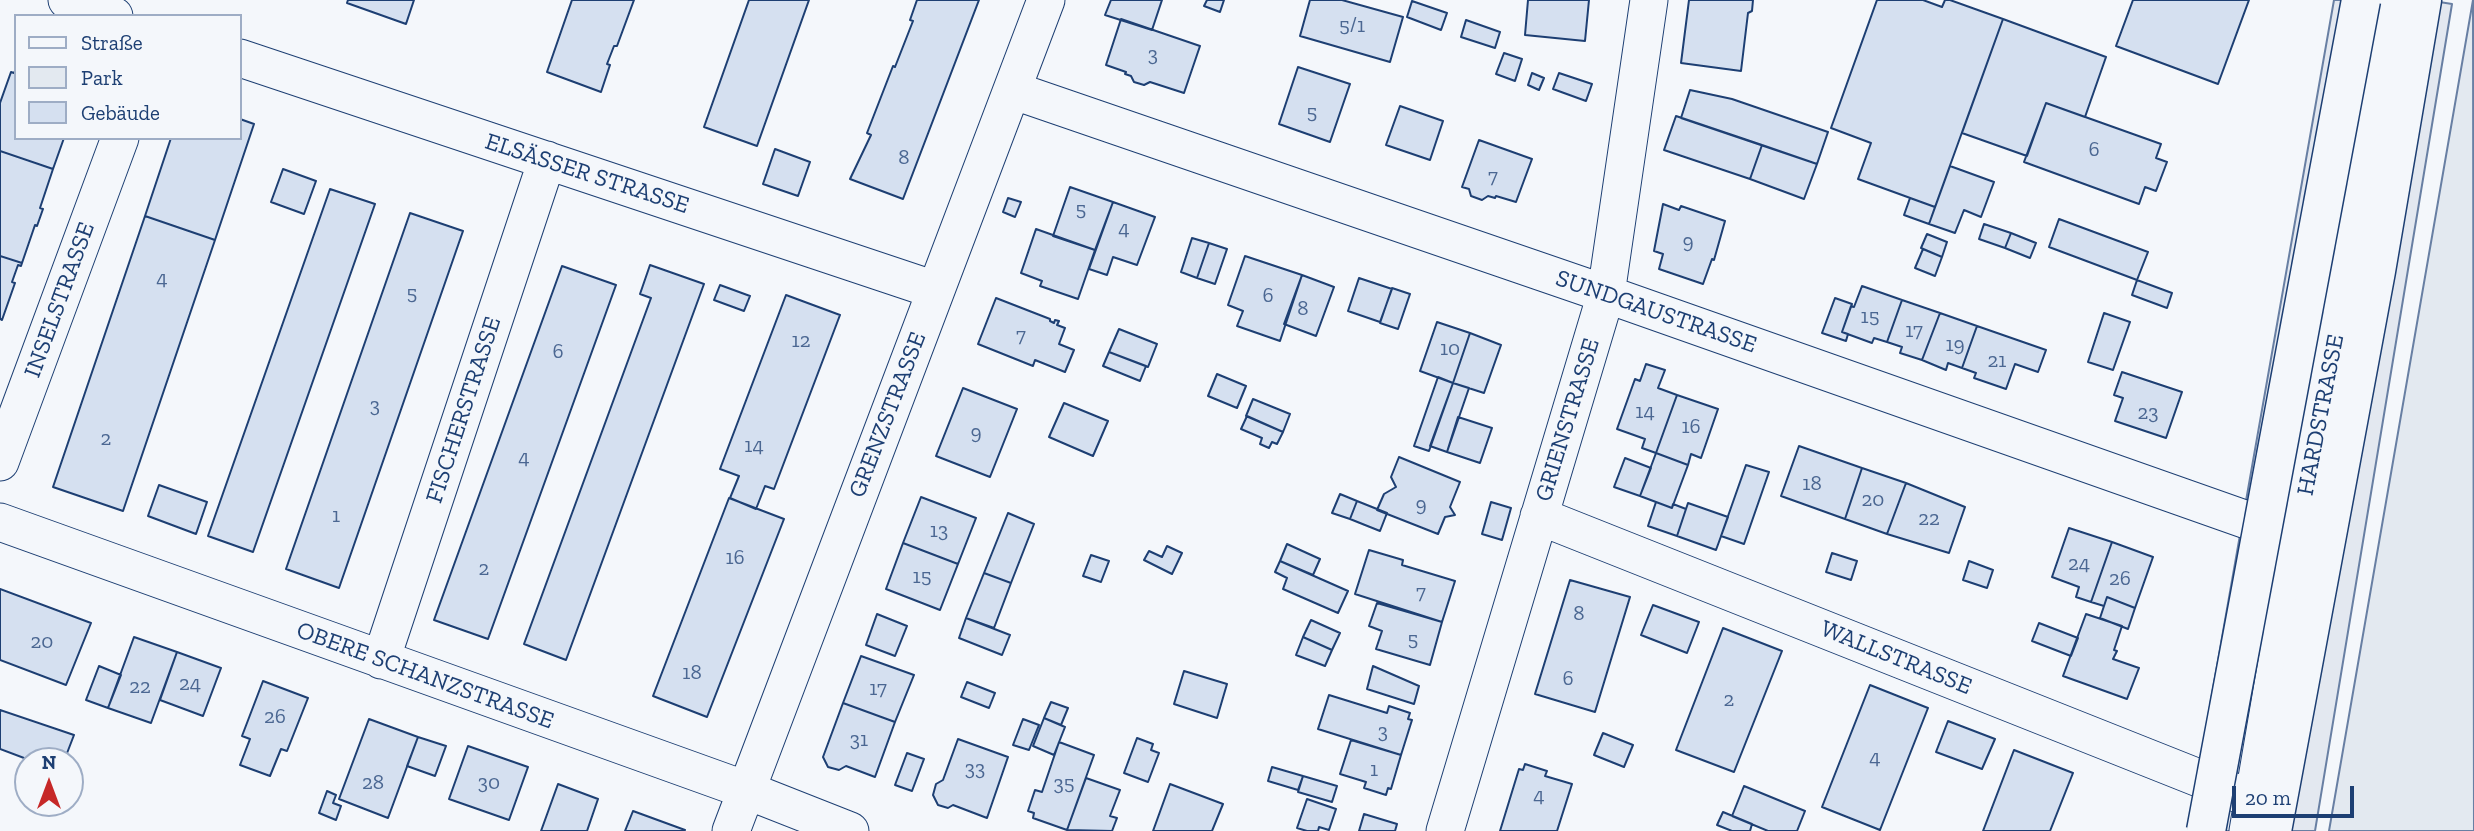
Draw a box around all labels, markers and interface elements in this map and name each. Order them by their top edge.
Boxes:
house number: 5/1 [1339,13,1365,39]
legend [14,14,242,140]
text: Straße [81,30,143,55]
house number: 3 [1148,42,1158,68]
text: Park [81,65,123,90]
text: Gebäude [81,100,160,125]
house number: 5 [1307,100,1317,126]
street label: ELSÄSSER STRASSE [481,127,693,221]
house number: 6 [2088,137,2100,163]
house number: 8 [898,145,910,171]
house number: 7 [1488,164,1498,190]
house number: 5 [1076,197,1086,223]
house number: 4 [1118,216,1130,242]
street label: INSELSTRASSE [19,218,101,382]
house number: 9 [1682,229,1694,255]
street label: SUNDGAUSTRASSE [1552,264,1760,360]
house number: 4 [156,266,168,292]
house number: 5 [407,281,417,307]
house number: 6 [1262,283,1274,309]
house number: 8 [1297,296,1309,322]
house number: 15 [1861,304,1879,330]
street label: FISCHERSTRASSE [420,313,508,507]
house number: 17 [1905,318,1923,344]
house number: 7 [1016,323,1026,349]
house number: 12 [792,328,810,354]
street label: GRENZSTRASSE [843,328,933,502]
house number: 19 [1945,332,1965,358]
street label: HARDSTRASSE [2291,332,2351,498]
street label: GRIENSTRASSE [1530,335,1606,505]
house number: 10 [1440,336,1460,362]
house number: 6 [552,339,564,365]
house number: 21 [1988,348,2006,374]
house number: 3 [370,393,380,419]
house number: 14 [1635,399,1655,425]
house number: 23 [2137,400,2159,426]
house number: 16 [1681,414,1701,440]
house number: 9 [970,420,982,446]
house number: 2 [101,426,111,452]
house number: 14 [744,433,764,459]
house number: 4 [518,445,530,471]
house number: 18 [1802,471,1822,497]
house number: 20 [1862,487,1884,513]
house number: 9 [1415,492,1427,518]
house number: 1 [332,503,340,529]
house number: 22 [1918,506,1940,532]
house number: 13 [930,518,948,544]
house number: 16 [725,545,745,571]
house number: 24 [2068,551,2090,577]
house number: 2 [479,556,489,582]
house number: 15 [913,564,931,590]
house number: 26 [2109,566,2131,592]
house number: 7 [1416,580,1426,606]
house number: 8 [1573,601,1585,627]
street label: WALLSTRASSE [1816,615,1976,701]
street label: OBERE SCHANZSTRASSE [293,616,557,736]
house number: 5 [1408,627,1418,653]
house number: 20 [31,629,53,655]
house number: 18 [682,660,702,686]
house number: 6 [1562,666,1574,692]
house number: 24 [179,671,201,697]
house number: 22 [129,674,151,700]
house number: 17 [869,676,887,702]
house number: 2 [1724,687,1734,713]
house number: 26 [264,704,286,730]
house number: 3 [1378,719,1388,745]
house number: 31 [850,727,868,753]
house number: 4 [1869,745,1881,771]
north arrow [14,747,84,817]
text: N [42,751,56,774]
house number: 33 [965,756,985,782]
house number: 1 [1370,757,1378,783]
house number: 28 [362,770,384,796]
house number: 30 [478,770,500,796]
house number: 35 [1053,771,1075,797]
scale bar [2236,772,2358,816]
house number: 4 [1533,783,1545,809]
text: 20 m [2245,785,2291,810]

